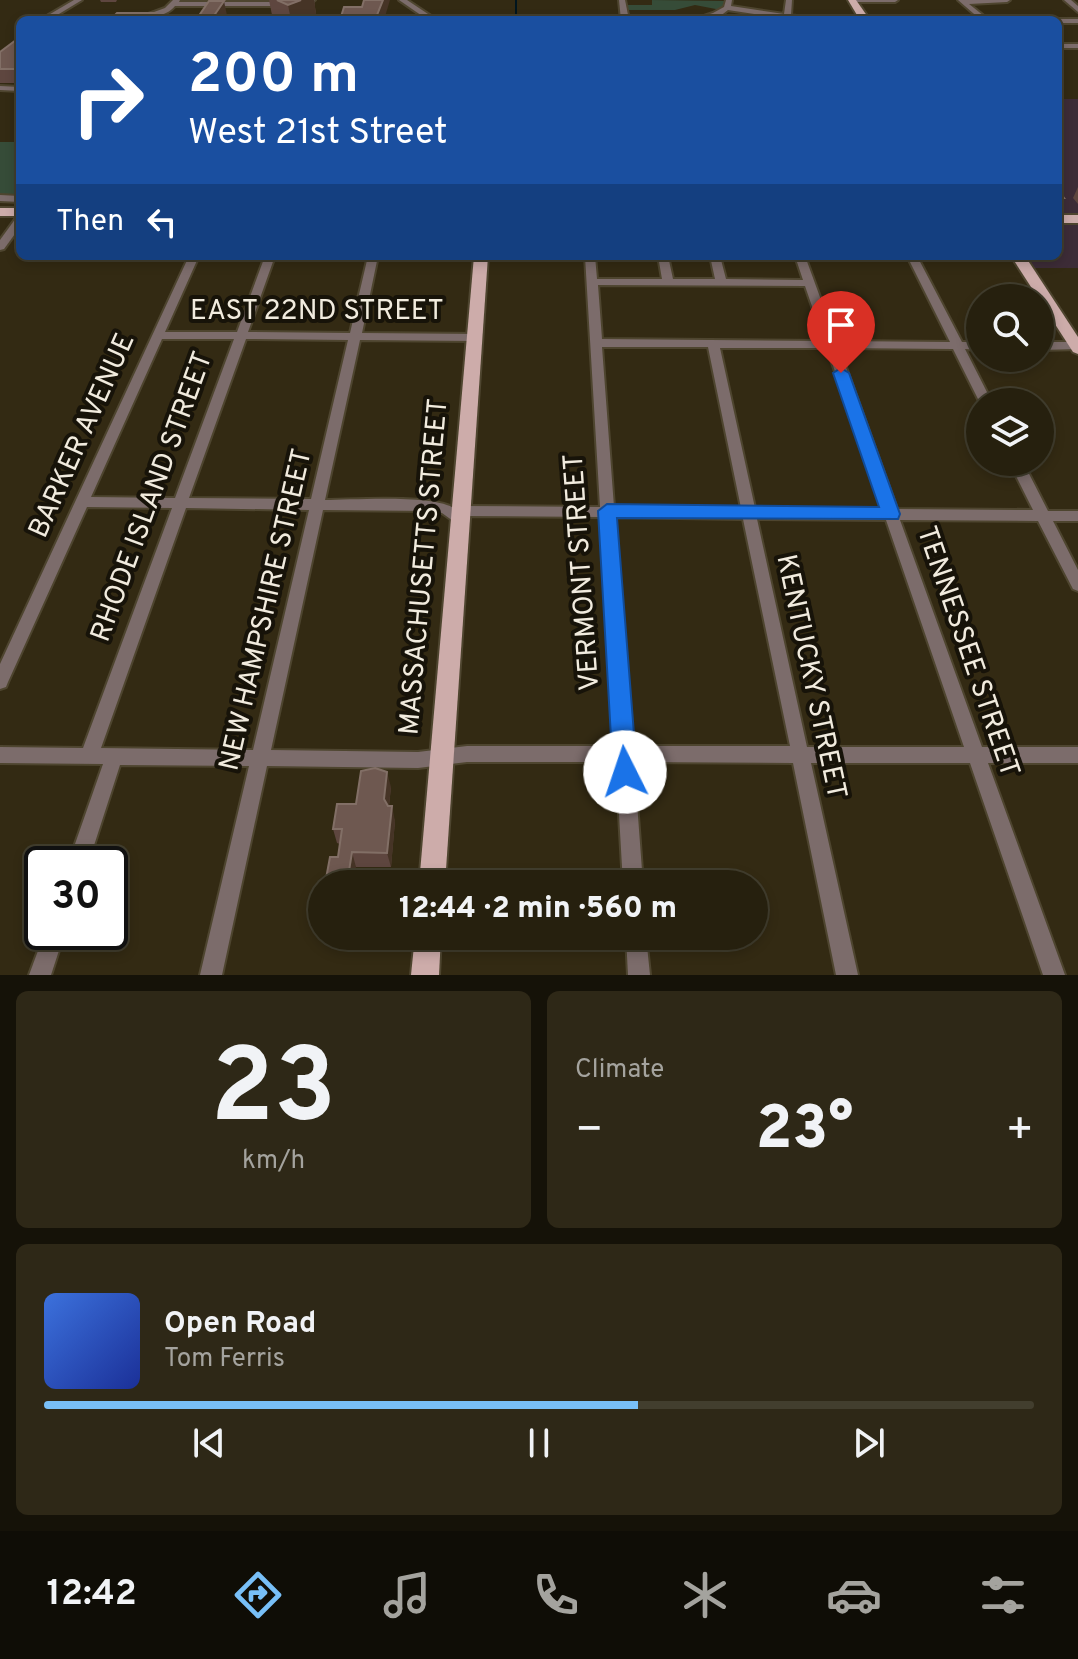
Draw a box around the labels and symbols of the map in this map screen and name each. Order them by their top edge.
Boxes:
pin [807,291,875,373]
street label: EAST 22ND STREET [190,294,444,330]
street label: BARKER AVENUE [22,328,144,544]
street label: RHODE ISLAND STREET [84,347,222,647]
street label: MASSACHUSETTS STREET [392,397,458,737]
street label: NEW HAMPSHIRE STREET [212,445,322,775]
street label: VERMONT STREET [557,452,609,692]
street label: TENNESSEE STREET [907,522,1027,782]
street label: KENTUCKY STREET [766,551,854,803]
position arrow [583,730,667,814]
speed limit sign: 30 [24,846,128,950]

